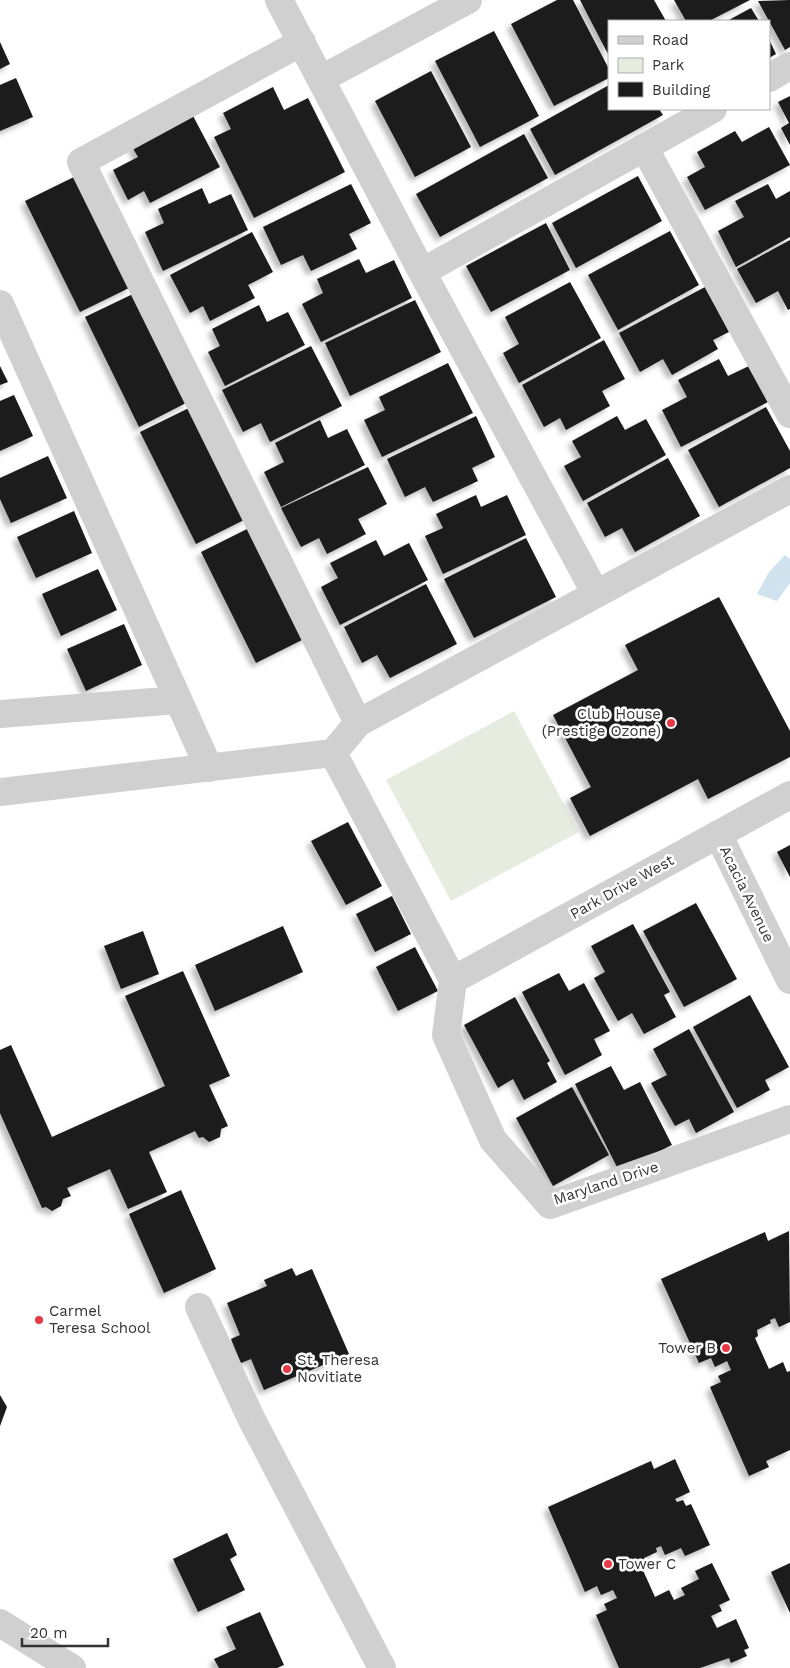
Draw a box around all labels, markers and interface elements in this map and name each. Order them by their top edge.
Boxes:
legend [608,20,770,110]
text: Road [652,31,689,49]
text: Park [652,56,685,74]
text: Building [652,81,710,99]
place label: Club House (Prestige Ozone) [542,705,661,740]
marker: Club House (Prestige Ozone) [665,717,677,729]
street label: Acacia Avenue [716,843,778,945]
street label: Park Drive West [567,851,678,923]
street label: Maryland Drive [551,1158,661,1208]
place label: Carmel Teresa School [49,1302,151,1337]
marker: Carmel Teresa School [33,1314,45,1326]
place label: Tower B [658,1339,716,1357]
marker: Tower B [720,1342,732,1354]
place label: St. Theresa Novitiate [297,1351,380,1386]
marker: St. Theresa Novitiate [281,1363,293,1375]
place label: Tower C [618,1555,676,1573]
marker: Tower C [602,1558,614,1570]
scale bar [22,1616,109,1648]
text: 20 m [30,1624,68,1642]

